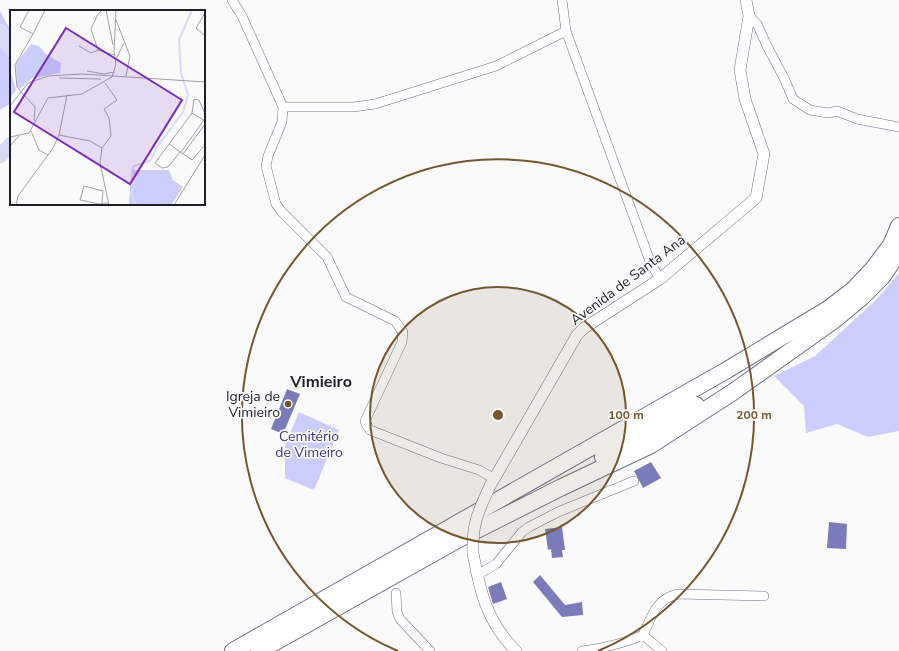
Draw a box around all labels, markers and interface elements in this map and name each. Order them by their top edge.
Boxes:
inset map [10,10,205,205]
street label: Avenida de Santa Ana [567,230,689,330]
district label: Vimieiro [289,371,352,393]
place label: Igreja de Vimieiro [226,387,280,422]
marker: Igreja de Vimieiro [283,399,293,409]
text: 100 m [608,407,644,423]
text: 200 m [736,407,772,423]
centre of rings [491,408,505,422]
park label: Cemitério de Vimeiro [275,427,343,462]

